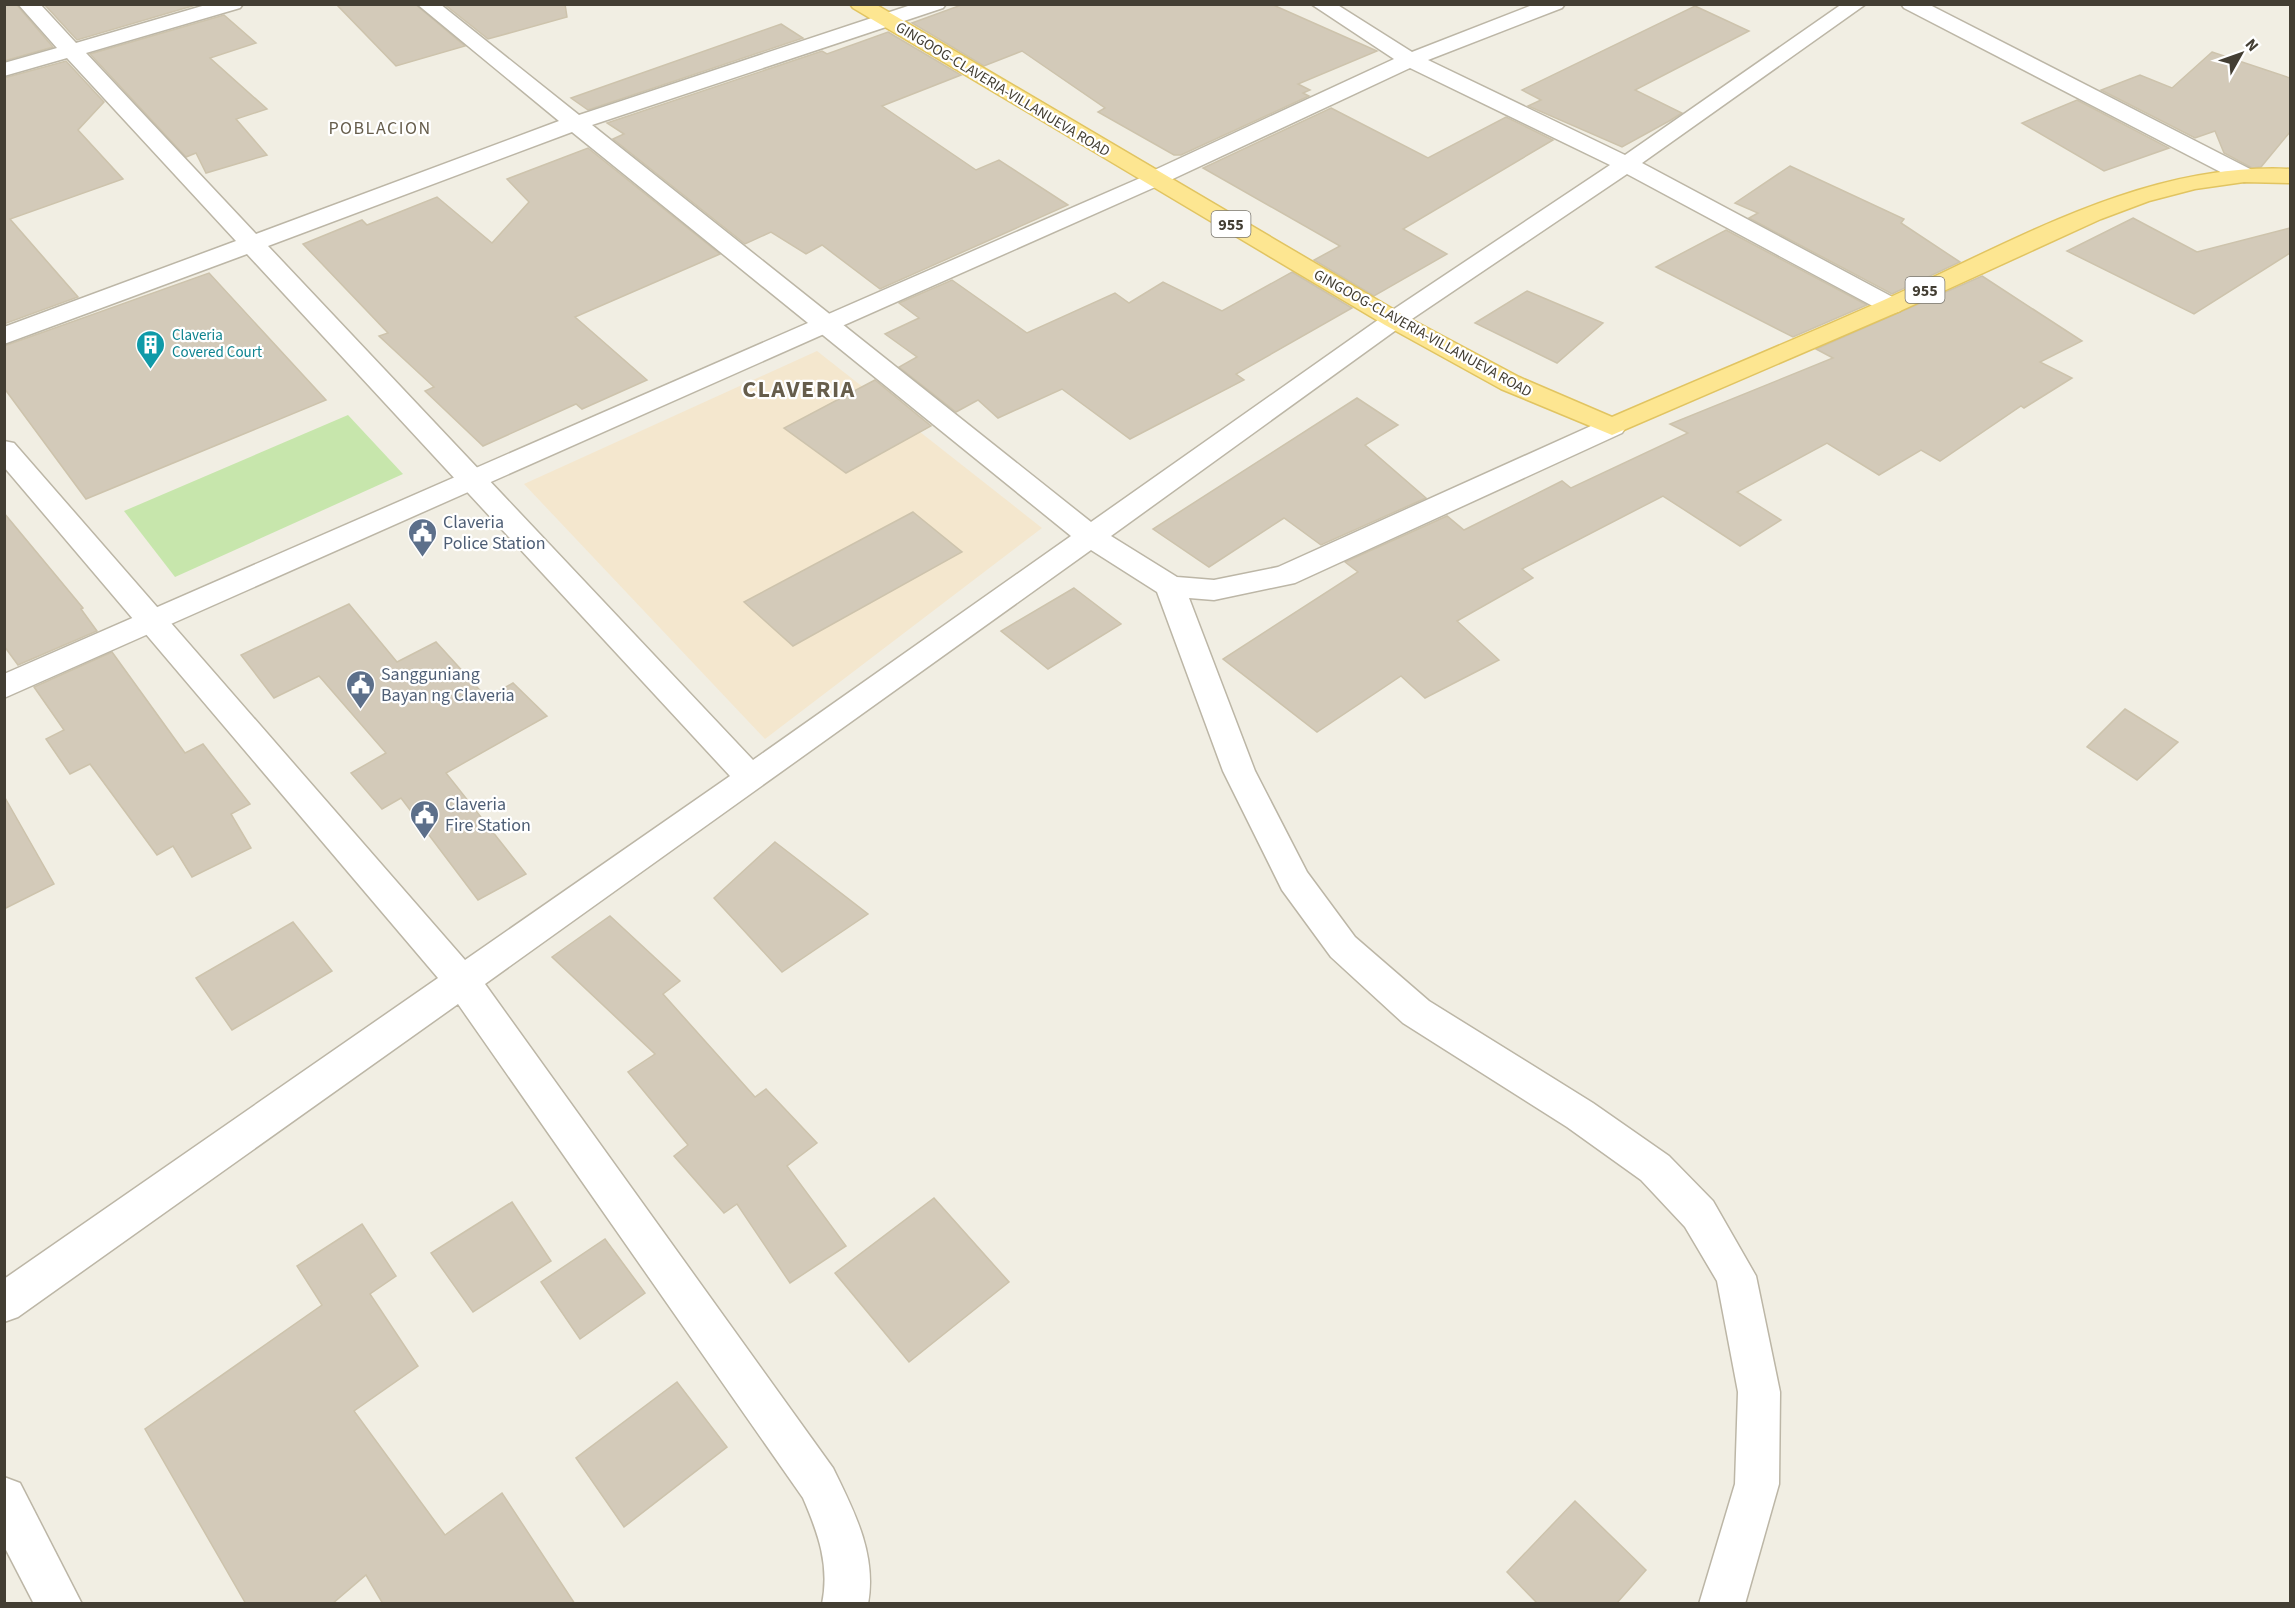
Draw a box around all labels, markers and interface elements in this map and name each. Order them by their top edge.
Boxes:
street label: GINGOOG-CLAVERIA-VILLANUEVA ROAD [892,17,1114,162]
north arrow [2211,24,2271,84]
text: N [2240,34,2264,56]
district label: POBLACION [328,116,432,141]
road number: 955 [1212,211,1250,237]
street label: GINGOOG-CLAVERIA-VILLANUEVA ROAD [1310,264,1536,402]
road number: 955 [1906,277,1944,303]
place label: Claveria Covered Court [172,325,262,363]
building icon: Claveria Covered Court [135,328,167,370]
district label: CLAVERIA [742,372,856,407]
place label: Claveria Police Station [443,510,546,556]
public building icon: Claveria Police Station [406,516,438,558]
place label: Sangguniang Bayan ng Claveria [381,662,515,708]
public building icon: Sangguniang Bayan ng Claveria [344,668,376,710]
place label: Claveria Fire Station [445,792,531,838]
public building icon: Claveria Fire Station [408,798,440,840]

